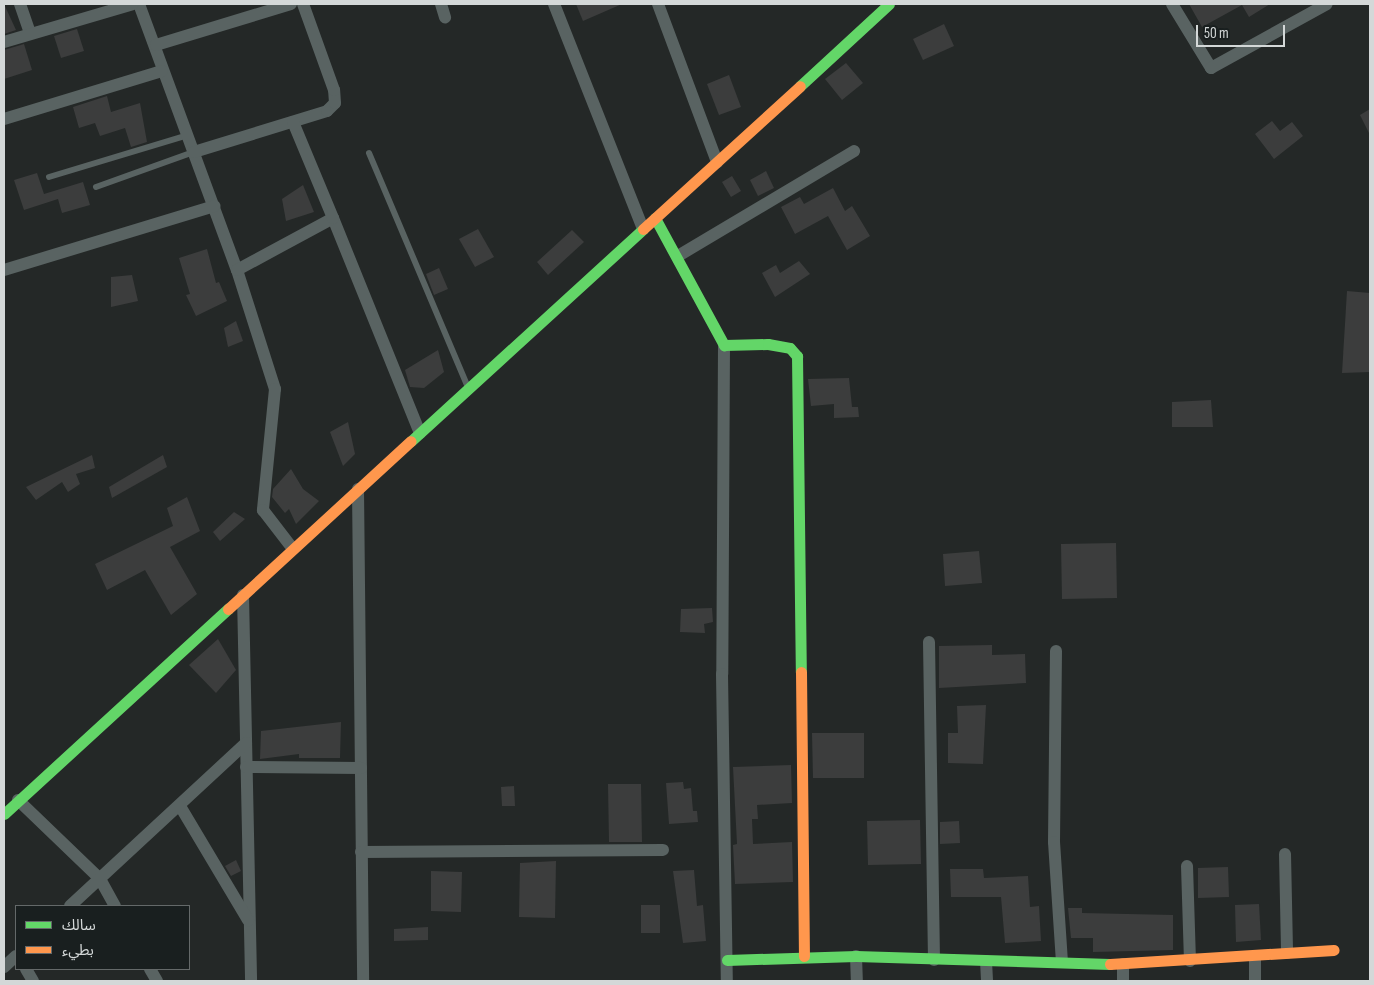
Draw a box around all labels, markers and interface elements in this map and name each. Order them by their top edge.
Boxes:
scale bar [1199,15,1288,47]
text: 50 m [1204,24,1229,43]
legend [15,905,190,970]
text: سالك [62,916,96,935]
text: بطيء [62,941,94,960]

